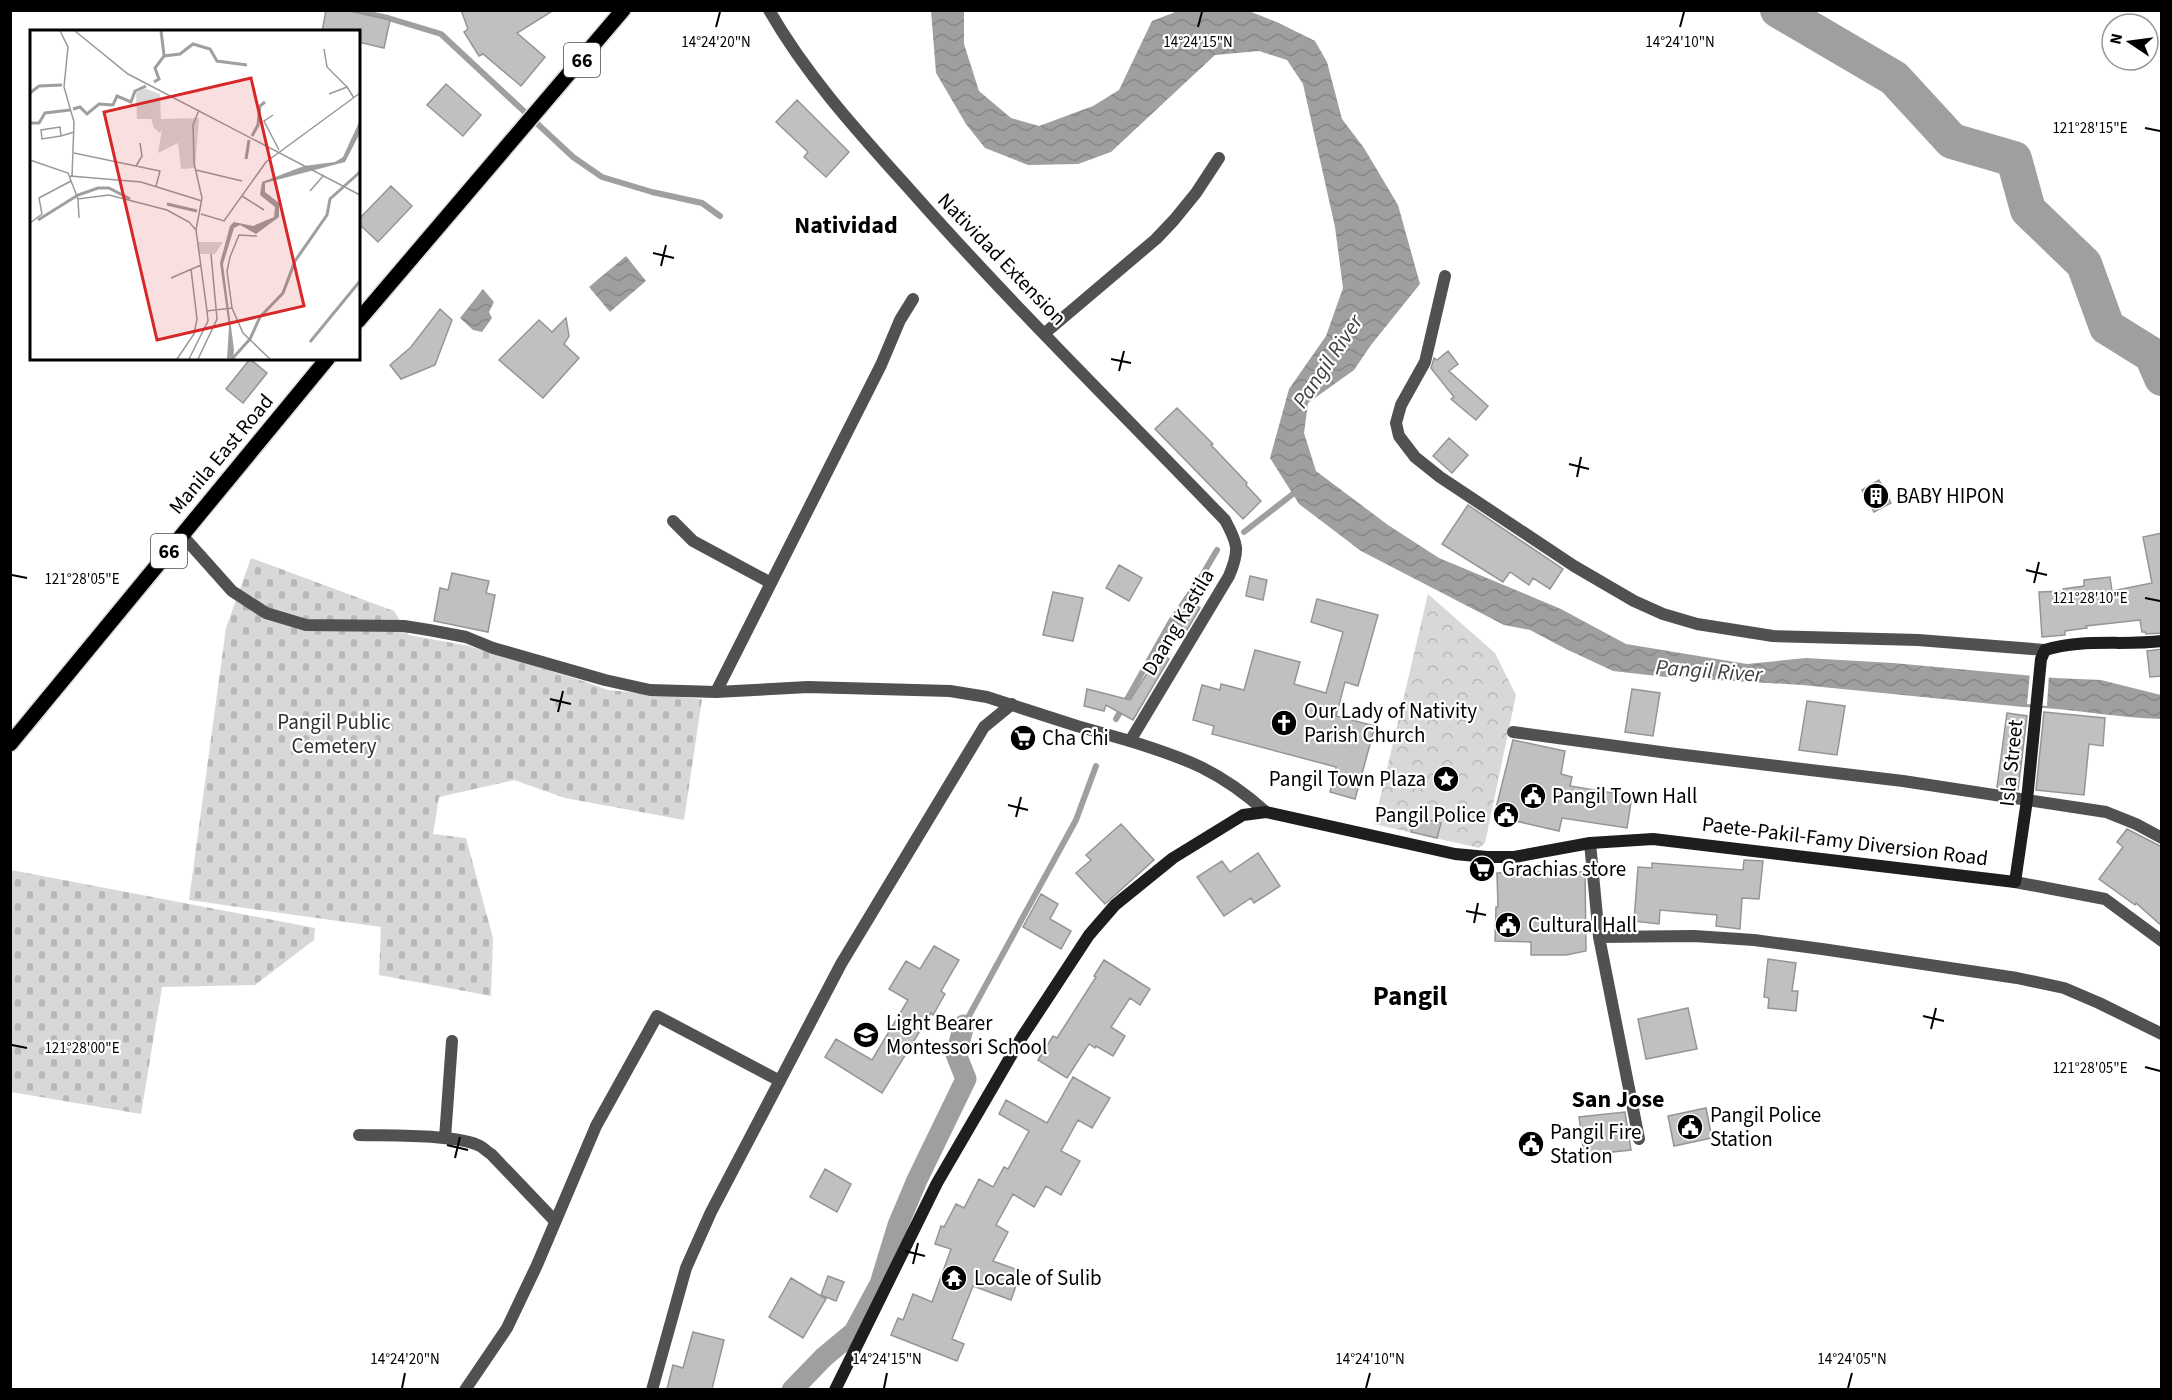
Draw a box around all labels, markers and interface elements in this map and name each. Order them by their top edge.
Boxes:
north arrow [2100,12,2160,72]
inset map [30,30,360,360]
text: N [2104,31,2128,47]
text: 14°24'20"N [681,32,751,53]
text: 14°24'15"N [1163,32,1233,53]
text: 14°24'10"N [1645,32,1715,53]
road number: 66 [564,43,600,77]
text: 121°28'15"E [2052,118,2128,139]
street label: Natividad Extension [931,186,1073,332]
district label: Natividad [794,208,898,243]
water label: Pangil River [1285,307,1372,415]
street label: Manila East Road [162,387,280,521]
building icon: BABY HIPON [1861,481,1891,511]
place label: BABY HIPON [1896,481,2005,511]
road number: 66 [151,534,187,568]
street label: Daang Kastila [1134,563,1222,681]
text: 121°28'05"E [44,569,120,590]
text: 121°28'10"E [2052,588,2128,609]
water label: Pangil River [1654,651,1765,691]
place label: Our Lady of Nativity Parish Church [1304,696,1477,750]
park label: Pangil Public Cemetery [277,707,391,761]
church icon: Our Lady of Nativity Parish Church [1269,708,1299,738]
street label: Isla Street [1992,718,2030,808]
supermarket icon: Cha Chi [1008,723,1038,753]
place label: Cha Chi [1042,723,1109,753]
place label: Pangil Town Plaza [1269,764,1426,794]
place icon: Pangil Town Plaza [1431,764,1461,794]
public building icon: Pangil Town Hall [1518,781,1548,811]
place label: Pangil Town Hall [1552,781,1697,811]
place label: Pangil Police [1375,800,1486,830]
public building icon: Pangil Police [1491,800,1521,830]
street label: Paete-Pakil-Famy Diversion Road [1700,809,1990,873]
supermarket icon: Grachias store [1467,854,1497,884]
place label: Grachias store [1502,854,1626,884]
public building icon: Cultural Hall [1493,910,1523,940]
place label: Cultural Hall [1528,910,1637,940]
district label: Pangil [1373,977,1448,1016]
place label: Light Bearer Montessori School [886,1008,1047,1062]
school or university icon: Light Bearer Montessori School [851,1020,881,1050]
text: 121°28'00"E [44,1038,120,1059]
text: 121°28'05"E [2052,1058,2128,1079]
district label: San Jose [1571,1082,1665,1117]
place label: Pangil Police Station [1710,1100,1821,1154]
public building icon: Pangil Police Station [1675,1112,1705,1142]
place label: Pangil Fire Station [1550,1117,1641,1171]
public building icon: Pangil Fire Station [1516,1129,1546,1159]
temple icon: Locale of Sulib [939,1263,969,1293]
place label: Locale of Sulib [974,1263,1102,1293]
text: 14°24'20"N [370,1349,440,1370]
text: 14°24'15"N [852,1349,922,1370]
text: 14°24'10"N [1335,1349,1405,1370]
text: 14°24'05"N [1817,1349,1887,1370]

